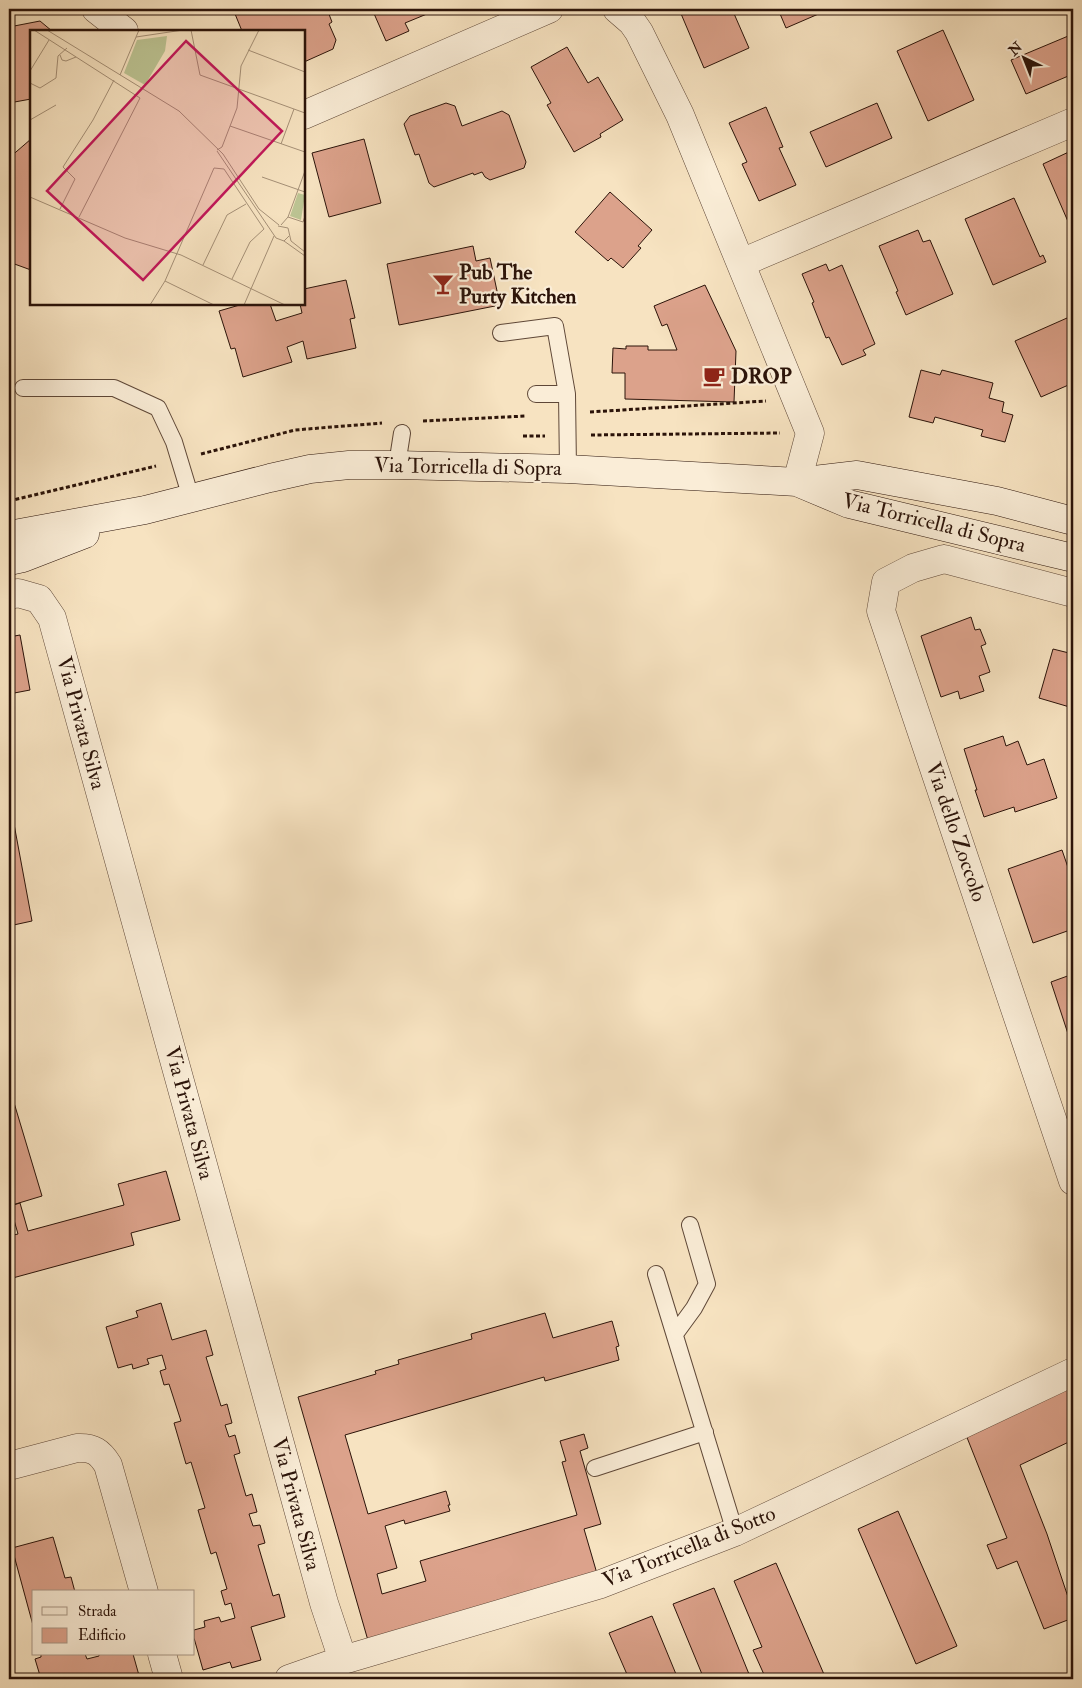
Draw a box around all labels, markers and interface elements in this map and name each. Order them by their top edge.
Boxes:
inset map [30,30,305,305]
north arrow [1000,32,1050,82]
text: N [1004,38,1026,60]
place label: Pub The Purty Kitchen [459,259,577,310]
bar icon: Pub The Purty Kitchen [430,271,456,297]
cafe icon: DROP [701,363,727,389]
place label: DROP [731,363,792,390]
street label: Via Torricella di Sopra [374,452,562,482]
street label: Via Torricella di Sopra [840,487,1029,559]
street label: Via Privata Silva [50,654,112,793]
street label: Via dello Zoccolo [920,759,992,905]
street label: Via Privata Silva [158,1044,220,1183]
street label: Via Privata Silva [265,1435,327,1574]
street label: Via Torricella di Sotto [598,1500,780,1594]
legend [32,1590,195,1656]
text: Strada [78,1602,117,1621]
text: Edificio [78,1626,126,1645]

